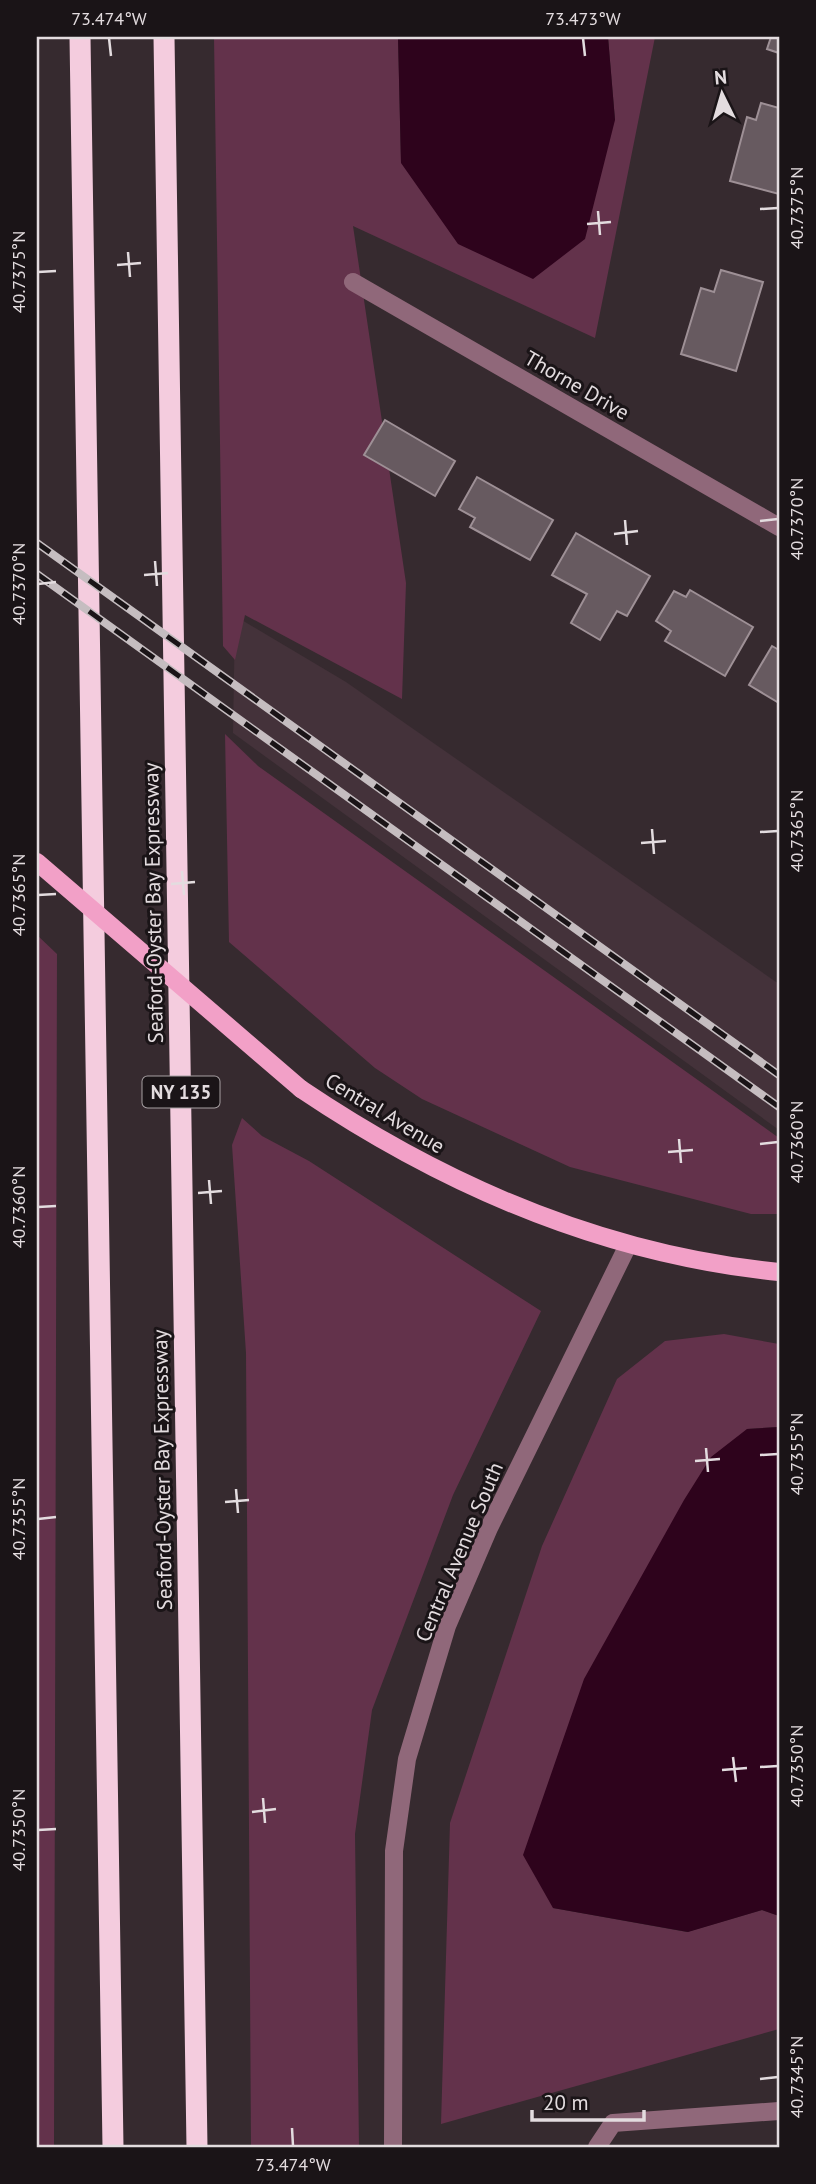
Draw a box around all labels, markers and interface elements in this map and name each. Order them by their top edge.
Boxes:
text: 73.474°W [71,7,147,30]
text: 73.473°W [545,7,621,30]
north arrow [686,60,756,130]
text: N [713,65,728,90]
text: 40.7375°N [785,167,808,249]
text: 40.7375°N [7,231,30,313]
street label: Thorne Drive [520,344,634,426]
text: 40.7370°N [785,478,808,560]
text: 40.7370°N [7,543,30,625]
street label: Seaford-Oyster Bay Expressway [137,762,169,1044]
text: 40.7365°N [785,790,808,872]
text: 40.7365°N [7,854,30,936]
street label: Central Avenue [320,1067,450,1159]
road number: NY 135 [142,1076,220,1108]
text: 40.7360°N [785,1101,808,1183]
text: 40.7360°N [7,1166,30,1248]
street label: Seaford-Oyster Bay Expressway [146,1329,178,1611]
text: 40.7355°N [785,1413,808,1495]
street label: Central Avenue South [409,1458,509,1646]
text: 40.7355°N [7,1478,30,1560]
text: 40.7350°N [785,1725,808,1807]
text: 40.7350°N [7,1789,30,1871]
text: 40.7345°N [785,2036,808,2118]
scale bar [532,2079,644,2123]
text: 20 m [543,2089,589,2116]
text: 73.474°W [255,2153,331,2176]

